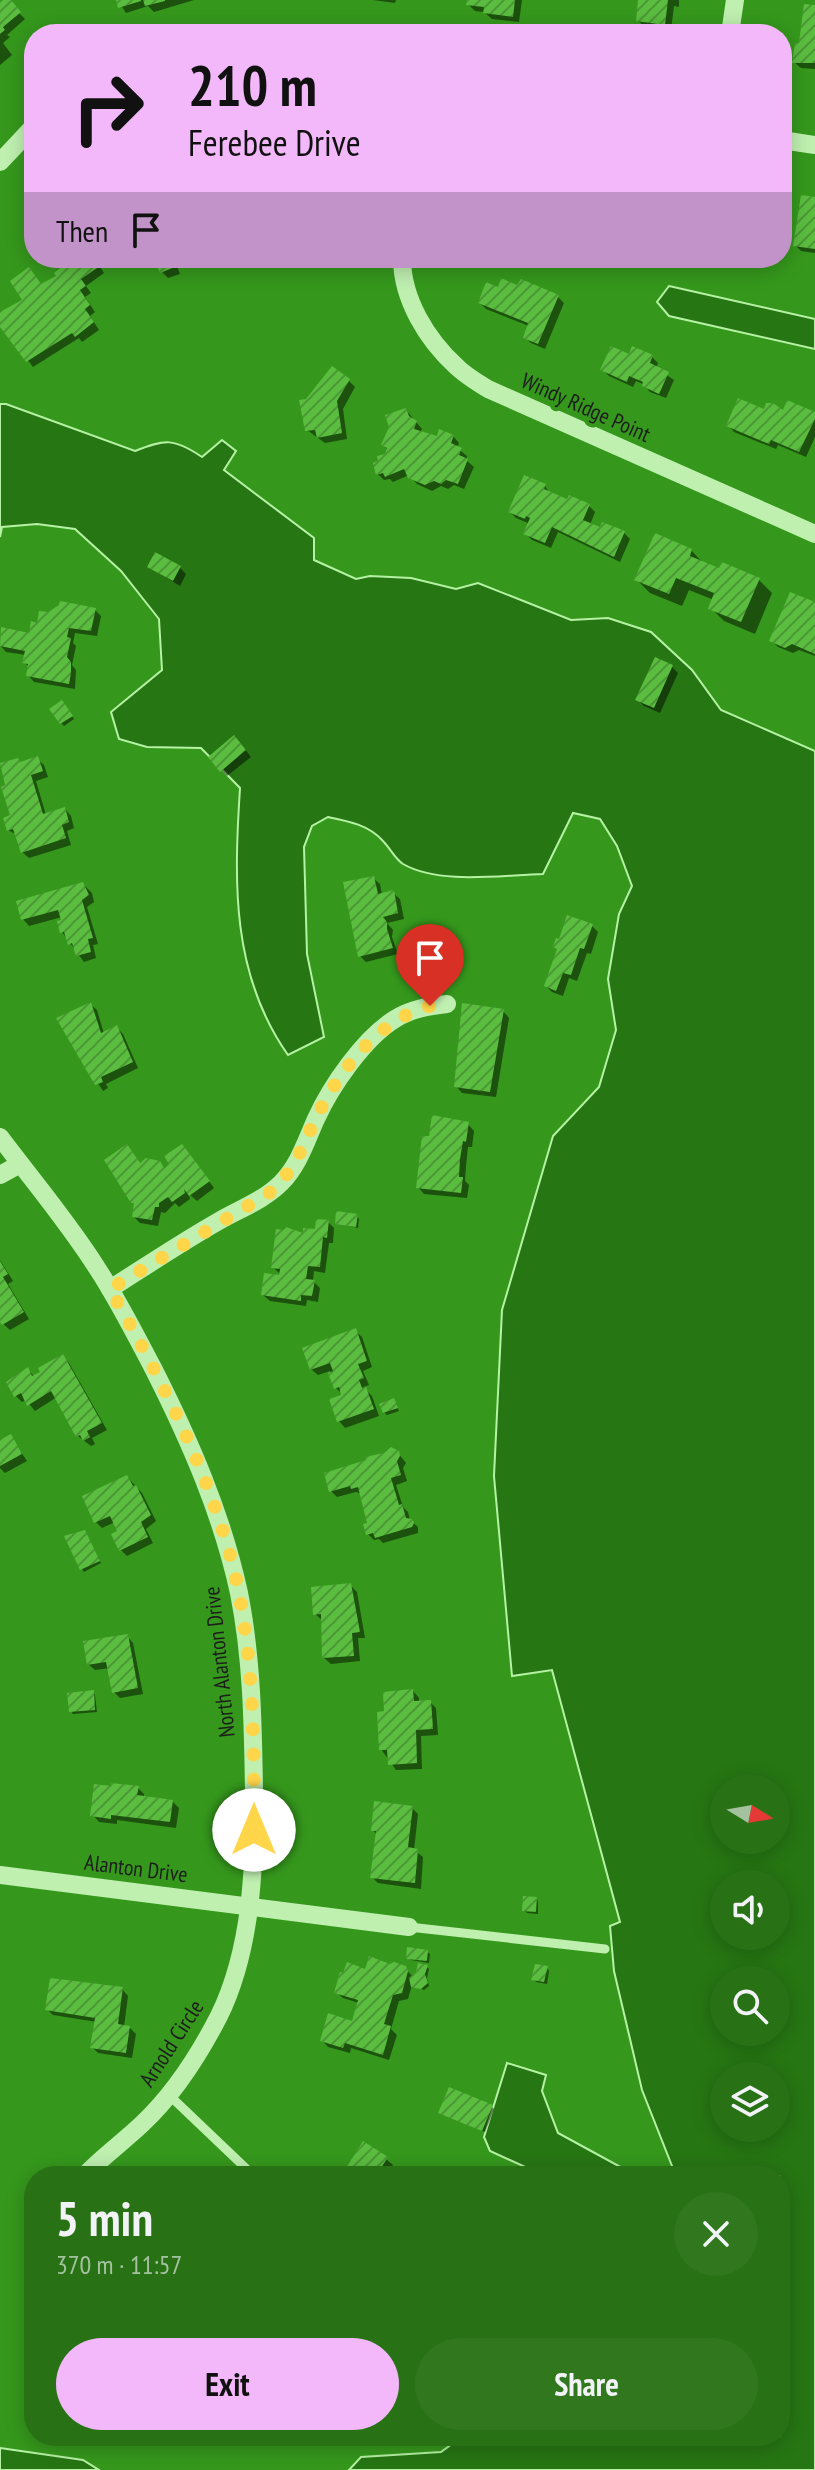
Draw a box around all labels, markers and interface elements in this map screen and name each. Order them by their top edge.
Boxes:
text: 210 m [188,49,317,121]
icon: right [56,56,160,160]
text: Ferebee Drive [188,119,361,166]
icon: arrive [124,208,168,252]
text: Then [56,211,108,250]
street label: Windy Ridge Point [517,366,655,448]
pin [396,924,464,1006]
icon: arrive [408,936,452,980]
street label: North Alanton Drive [197,1585,241,1739]
north arrow [710,1774,790,1854]
map controls [710,1774,790,2142]
position arrow [212,1788,296,1872]
street label: Alanton Drive [83,1848,189,1888]
button: sound [710,1870,790,1950]
button: search [710,1966,790,2046]
street label: Arnold Circle [133,1994,209,2092]
button: layers [710,2062,790,2142]
text: 5 min [56,2187,153,2249]
button: close [674,2192,758,2276]
text: 370 m · 11:57 [56,2248,182,2281]
button: Exit [56,2338,399,2430]
button: Share [415,2338,758,2430]

